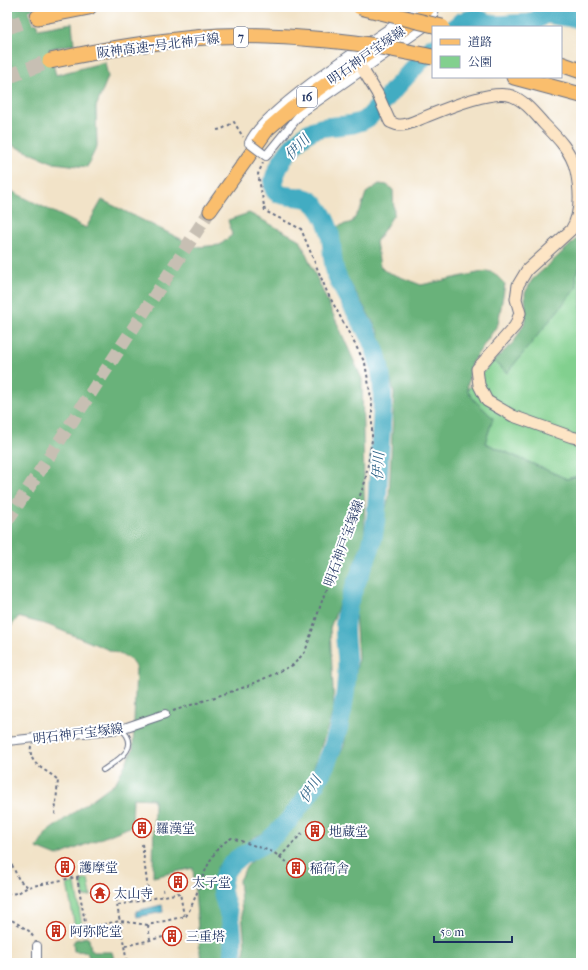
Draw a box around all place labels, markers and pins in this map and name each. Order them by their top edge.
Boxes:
building icon: 羅漢堂 [131,817,153,839]
building icon: 地蔵堂 [304,820,326,842]
place label: 羅漢堂 [156,821,195,836]
place label: 地蔵堂 [329,824,368,839]
building icon: 護摩堂 [54,856,76,878]
building icon: 稲荷舎 [285,857,307,879]
place label: 護摩堂 [79,860,118,875]
place label: 稲荷舎 [310,861,349,876]
building icon: 太子堂 [167,871,189,893]
place label: 太子堂 [192,875,231,890]
temple icon: 太山寺 [89,882,111,904]
place label: 太山寺 [114,886,153,901]
building icon: 阿弥陀堂 [45,920,67,942]
place label: 阿弥陀堂 [70,924,122,939]
building icon: 三重塔 [161,925,183,947]
place label: 三重塔 [186,929,225,944]

